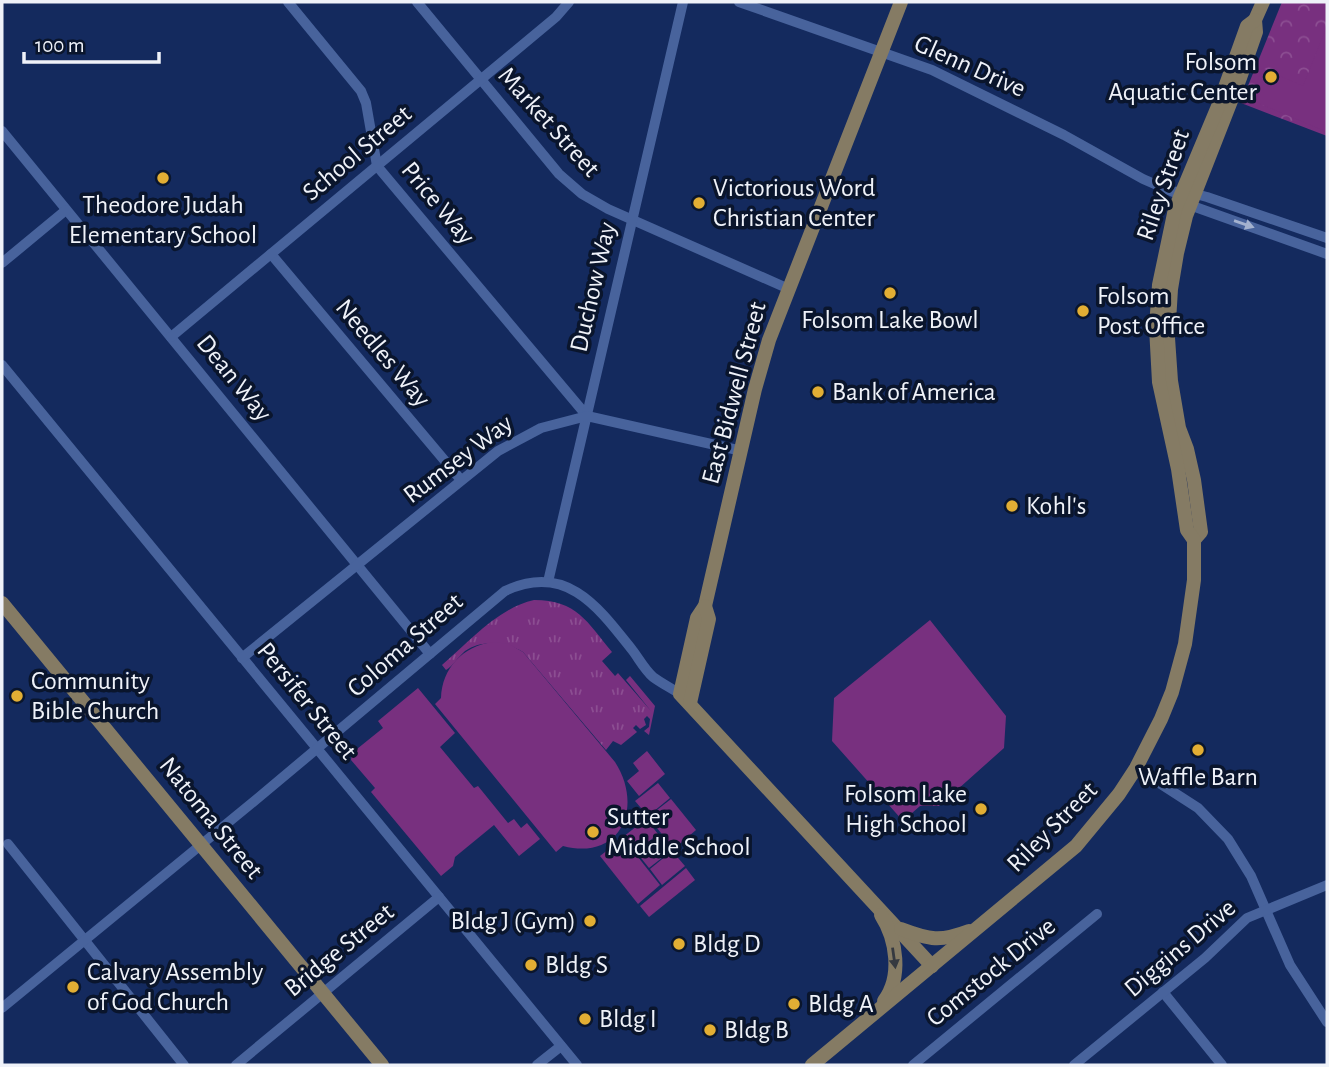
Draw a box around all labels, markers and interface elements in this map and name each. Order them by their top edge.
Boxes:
scale bar [24,21,159,65]
street label: Glenn Drive [910,30,1030,102]
text: 100 m [35,35,85,56]
place label: Folsom Aquatic Center [1108,49,1258,105]
street label: Market Street [493,62,605,182]
marker: Folsom Aquatic Center [1263,69,1279,85]
street label: School Street [298,100,416,206]
street label: Riley Street [1132,126,1194,244]
street label: Price Way [396,157,480,249]
marker: Theodore Judah Elementary School [155,170,171,186]
place label: Victorious Word Christian Center [713,175,875,231]
place label: Theodore Judah Elementary School [69,192,257,248]
marker: Victorious Word Christian Center [691,195,707,211]
one-way arrow [1234,219,1255,230]
street label: Duchow Way [565,220,621,354]
place label: Folsom Post Office [1097,283,1205,339]
marker: Folsom Lake Bowl [882,285,898,301]
street label: Needles Way [331,294,435,412]
street label: East Bidwell Street [697,299,771,487]
marker: Folsom Post Office [1075,303,1091,319]
place label: Folsom Lake Bowl [801,307,979,333]
street label: Dean Way [192,330,276,426]
place label: Bank of America [832,379,996,405]
marker: Bank of America [810,384,826,400]
street label: Rumsey Way [399,410,517,508]
place label: Kohl's [1026,493,1086,519]
marker: Kohl's [1004,498,1020,514]
street label: Coloma Street [343,588,467,702]
street label: Persifer Street [252,638,362,764]
place label: Community Bible Church [31,668,159,724]
marker: Community Bible Church [9,688,25,704]
marker: Waffle Barn [1190,742,1206,758]
street label: Natoma Street [154,752,268,884]
place label: Waffle Barn [1138,764,1258,790]
street label: Riley Street [1002,777,1102,877]
place label: Folsom Lake High School [844,781,967,837]
marker: Folsom Lake High School [973,801,989,817]
place label: Sutter Middle School [607,804,751,860]
marker: Sutter Middle School [585,824,601,840]
street label: Diggins Drive [1120,894,1240,1002]
street label: Bridge Street [280,898,398,1002]
place label: Bldg J (Gym) [450,908,576,934]
marker: Bldg J (Gym) [582,913,598,929]
street label: Comstock Drive [922,913,1060,1031]
place label: Bldg D [693,931,761,957]
marker: Bldg D [671,936,687,952]
one-way arrow [889,947,900,969]
place label: Bldg S [545,952,608,978]
marker: Bldg S [523,957,539,973]
place label: Calvary Assembly of God Church [87,959,263,1015]
marker: Calvary Assembly of God Church [65,979,81,995]
place label: Bldg A [808,991,874,1017]
marker: Bldg A [786,996,802,1012]
place label: Bldg I [599,1006,657,1032]
marker: Bldg I [577,1011,593,1027]
place label: Bldg B [724,1017,789,1043]
marker: Bldg B [702,1022,718,1038]

